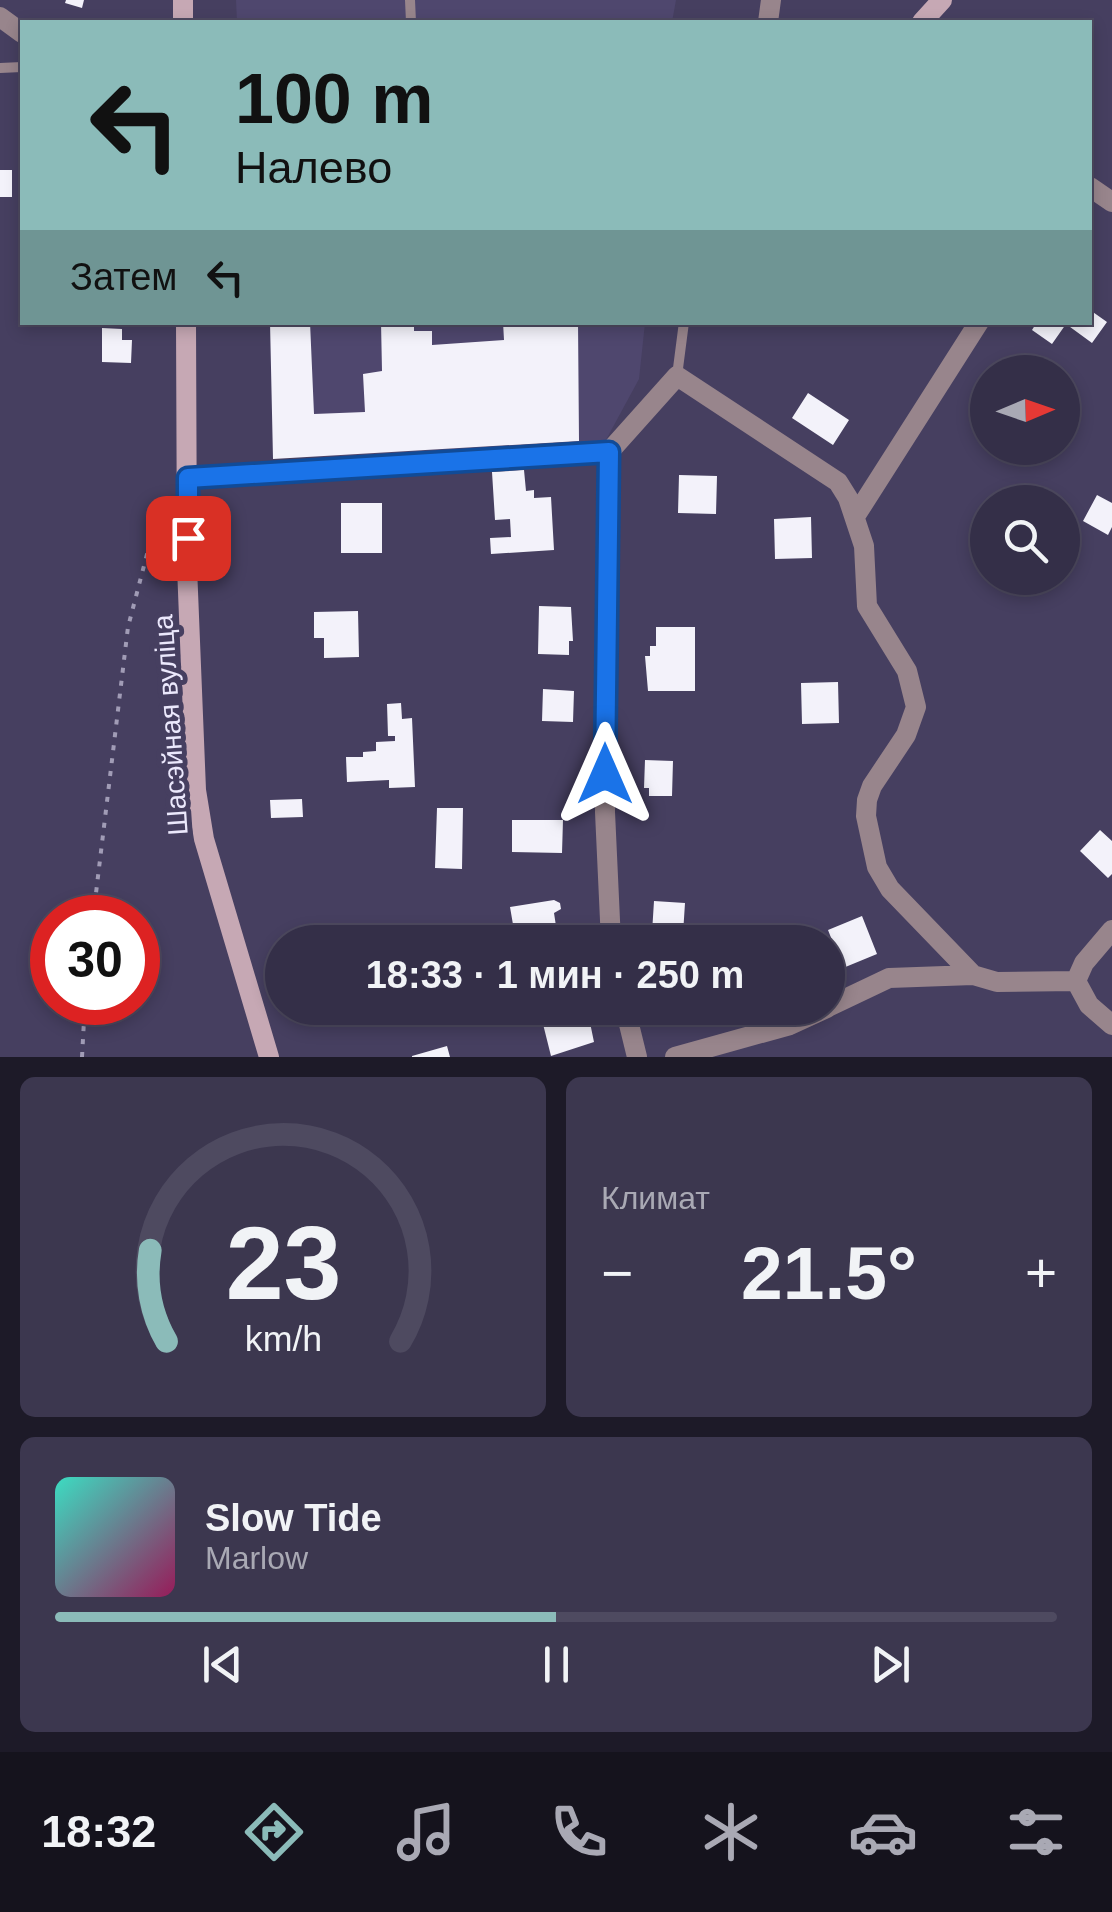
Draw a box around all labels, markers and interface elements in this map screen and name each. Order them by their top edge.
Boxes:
icon: left [70,60,200,190]
text: 100 m [235,60,433,138]
text: Налево [235,142,392,193]
icon: left [198,250,253,305]
text: Затем [70,256,178,298]
north arrow [970,355,1080,465]
map controls [970,355,1080,595]
button: search [970,485,1080,595]
pin [146,496,231,581]
icon: arrive [161,511,216,566]
street label: Шасэйная вуліца [147,613,194,836]
position arrow [553,722,657,826]
speed limit sign: 30 [30,895,160,1025]
text: 18:33 · 1 мин · 250 m [366,954,744,996]
text: Климат [601,1180,710,1216]
text: 23 [225,1205,341,1321]
text: 21.5° [741,1231,917,1315]
text: − [601,1242,633,1304]
text: + [1025,1242,1057,1304]
text: km/h [244,1319,322,1359]
text: Slow Tide [205,1497,382,1539]
text: Marlow [205,1540,308,1576]
icon: previous [195,1637,250,1692]
icon: pause [529,1637,584,1692]
icon: next [863,1637,918,1692]
icon: directions [239,1797,309,1867]
icon: music [391,1797,461,1867]
icon: phone [544,1797,614,1867]
icon: climate [696,1797,766,1867]
icon: car [848,1797,918,1867]
icon: filters [1001,1797,1071,1867]
text: 18:32 [41,1806,156,1857]

